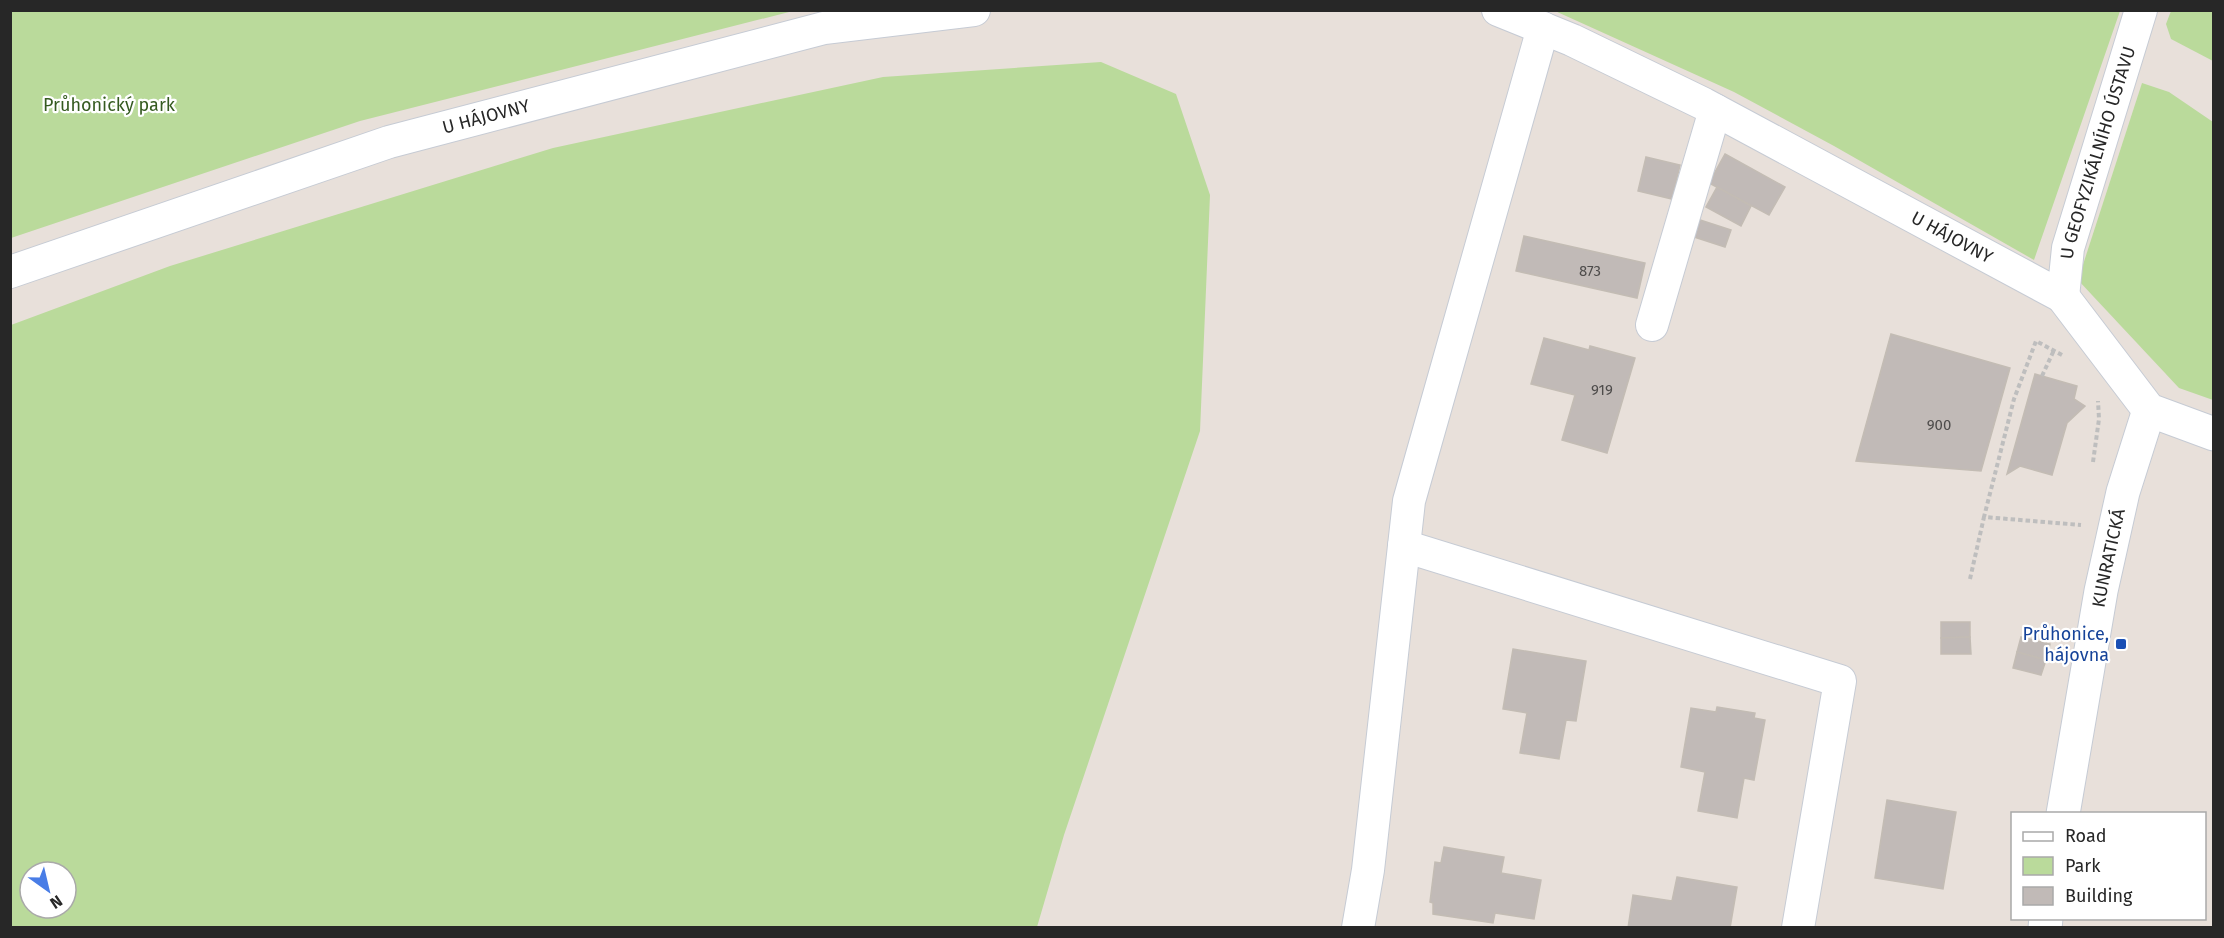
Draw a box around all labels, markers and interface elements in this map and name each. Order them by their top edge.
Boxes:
street label: U GEOFYZIKÁLNÍHO ÚSTAVU [2056,44,2140,260]
park label: Průhonický park [43,94,176,116]
street label: U HÁJOVNY [440,95,532,139]
street label: U HÁJOVNY [1907,206,1997,268]
house number: 873 [1579,262,1601,280]
house number: 919 [1591,381,1613,399]
house number: 900 [1927,416,1951,434]
street label: KUNRATICKÁ [2087,506,2130,609]
place label: Průhonice, hájovna [2023,623,2109,666]
marker: Průhonice, hájovna [2114,637,2128,651]
legend [2011,812,2206,920]
text: Road [2065,825,2107,847]
text: Park [2065,855,2101,877]
north arrow [18,860,78,920]
text: Building [2065,885,2133,907]
text: N [46,891,66,913]

